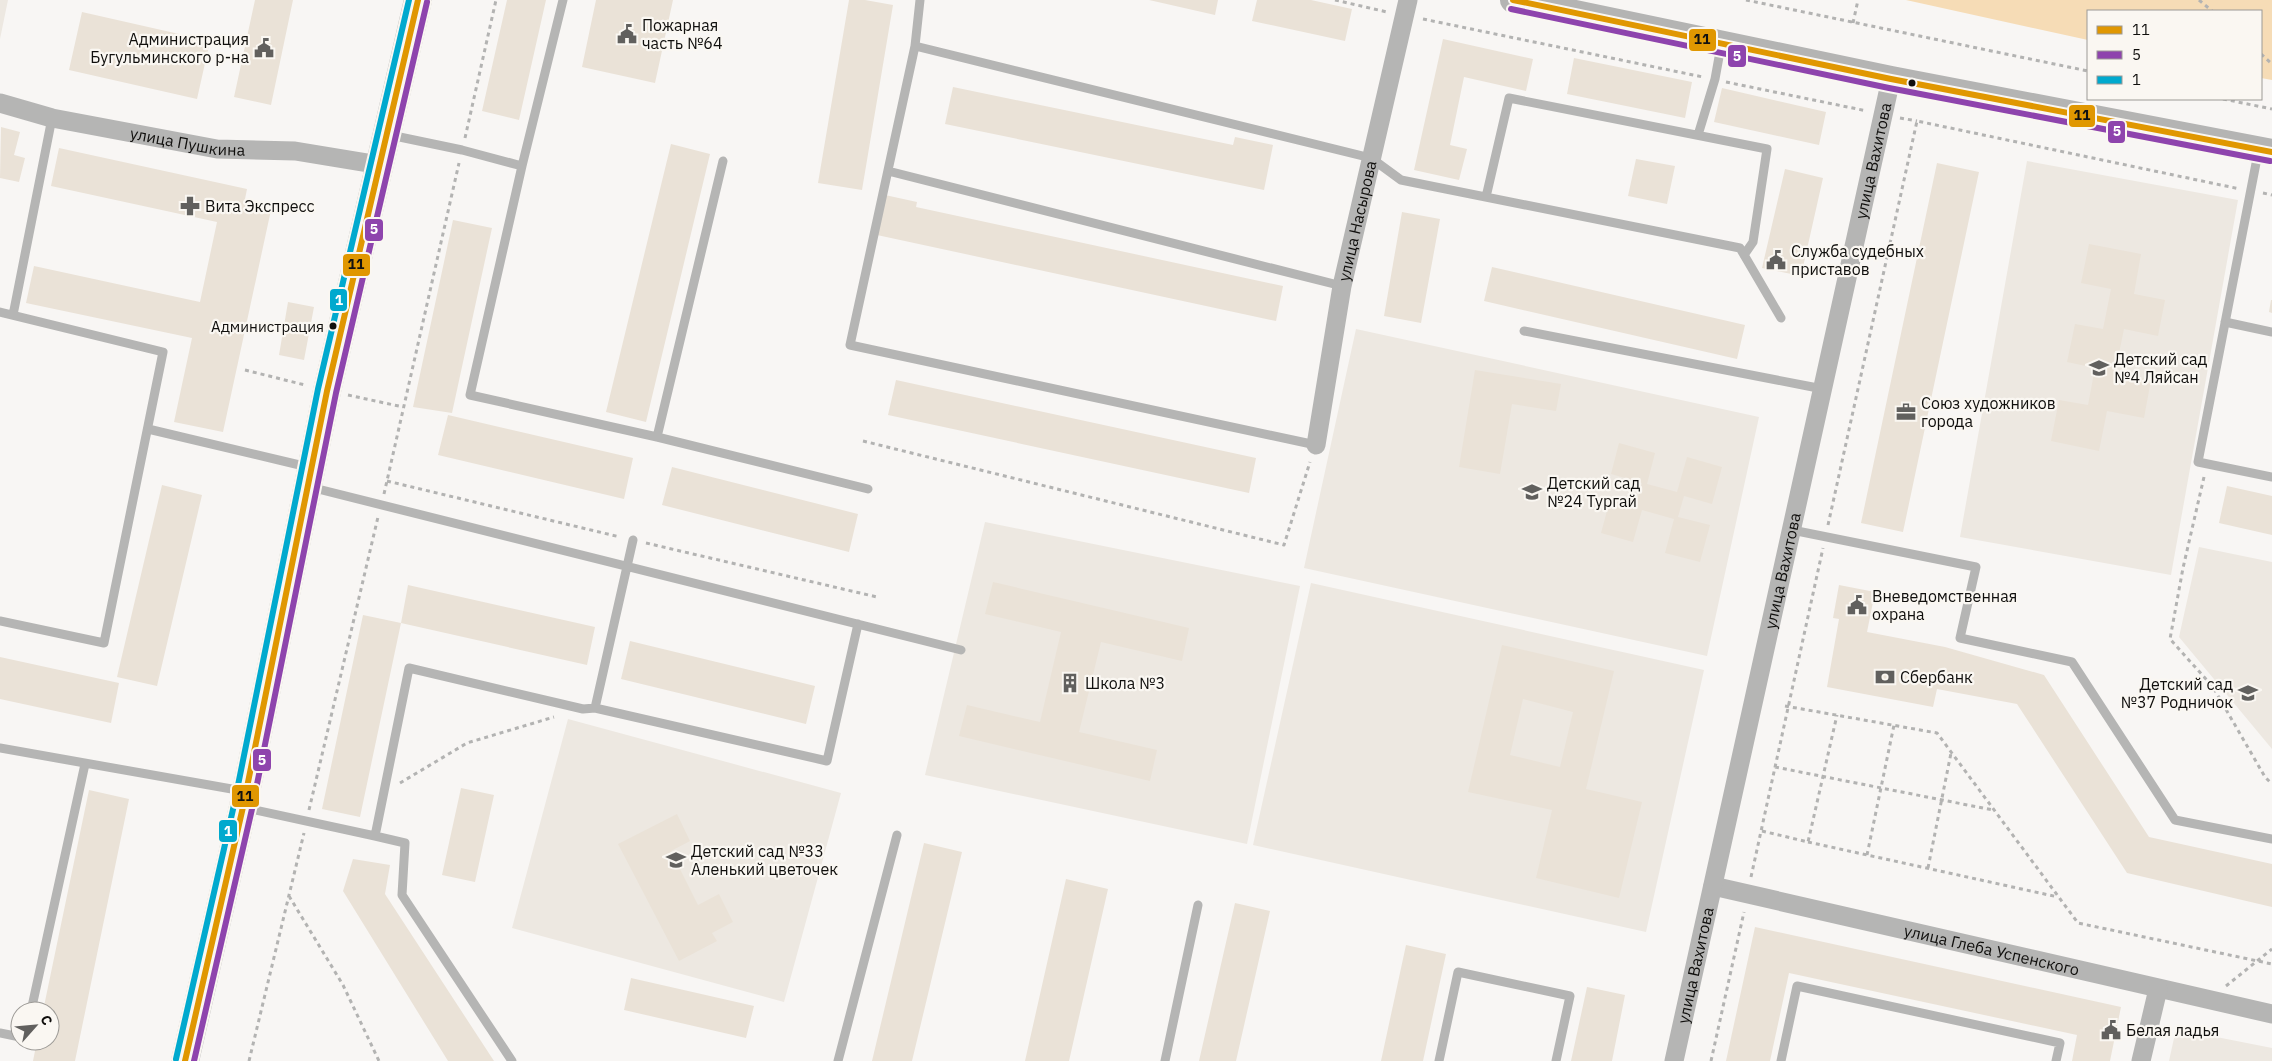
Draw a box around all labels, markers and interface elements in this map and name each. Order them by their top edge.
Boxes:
legend [2087,10,2262,100]
place label: Пожарная часть №64 [642,15,723,53]
text: 11 [2132,20,2150,39]
public building icon: Пожарная часть №64 [616,23,638,45]
line badge: 11 [1688,28,1717,52]
place label: Администрация Бугульминского р-на [90,29,249,67]
text: 11 [1694,30,1711,48]
public building icon: Администрация Бугульминского р-на [253,37,275,59]
line badge: 5 [1727,44,1747,68]
text: 5 [2132,45,2141,64]
text: 5 [1733,47,1741,65]
text: 1 [2132,70,2141,89]
unlabelled marker [1907,78,1917,88]
street label: улица Вахитова [1850,100,1896,221]
line badge: 11 [2068,104,2096,128]
text: 11 [2074,106,2091,124]
line badge: 5 [2107,120,2126,144]
text: 5 [2113,122,2121,140]
street label: улица Пушкина [129,123,246,160]
street label: улица Насырова [1333,158,1381,283]
pharmacy icon: Вита Экспресс [179,195,201,217]
place label: Вита Экспресс [205,196,314,216]
line badge: 5 [364,218,384,242]
text: 5 [370,220,378,238]
place label: Служба судебных приставов [1791,241,1924,279]
public building icon: Служба судебных приставов [1765,249,1787,271]
line badge: 11 [342,253,371,277]
text: 11 [348,255,365,273]
line badge: 1 [329,288,348,312]
text: 1 [335,291,344,309]
place label: Администрация [211,317,324,336]
marker: Администрация [328,321,338,331]
place label: Детский сад №4 Ляйсан [2114,349,2208,387]
school or university icon: Детский сад №4 Ляйсан [2088,357,2110,379]
place label: Союз художников города [1921,393,2056,431]
office icon: Союз художников города [1895,401,1917,423]
place label: Детский сад №24 Тургай [1547,473,1641,511]
school or university icon: Детский сад №24 Тургай [1521,481,1543,503]
street label: улица Вахитова [1760,510,1805,631]
place label: Вневедомственная охрана [1872,586,2017,624]
public building icon: Вневедомственная охрана [1846,594,1868,616]
bank icon: Сбербанк [1874,666,1896,688]
place label: Сбербанк [1900,667,1973,687]
building icon: Школа №3 [1059,672,1081,694]
place label: Школа №3 [1085,673,1165,693]
place label: Детский сад №37 Родничок [2121,674,2233,712]
school or university icon: Детский сад №37 Родничок [2237,682,2259,704]
line badge: 5 [252,748,272,772]
text: 5 [258,751,266,769]
line badge: 11 [231,784,260,808]
text: 11 [237,787,254,805]
line badge: 1 [218,819,238,843]
text: 1 [224,822,233,840]
place label: Детский сад №33 Аленький цветочек [691,841,838,879]
school or university icon: Детский сад №33 Аленький цветочек [665,849,687,871]
street label: улица Вахитова [1673,905,1718,1025]
street label: улица Глеба Успенского [1902,920,2081,980]
north arrow [10,1001,60,1051]
text: С [36,1012,57,1028]
public building icon: Белая ладья [2100,1019,2122,1041]
place label: Белая ладья [2126,1020,2219,1040]

